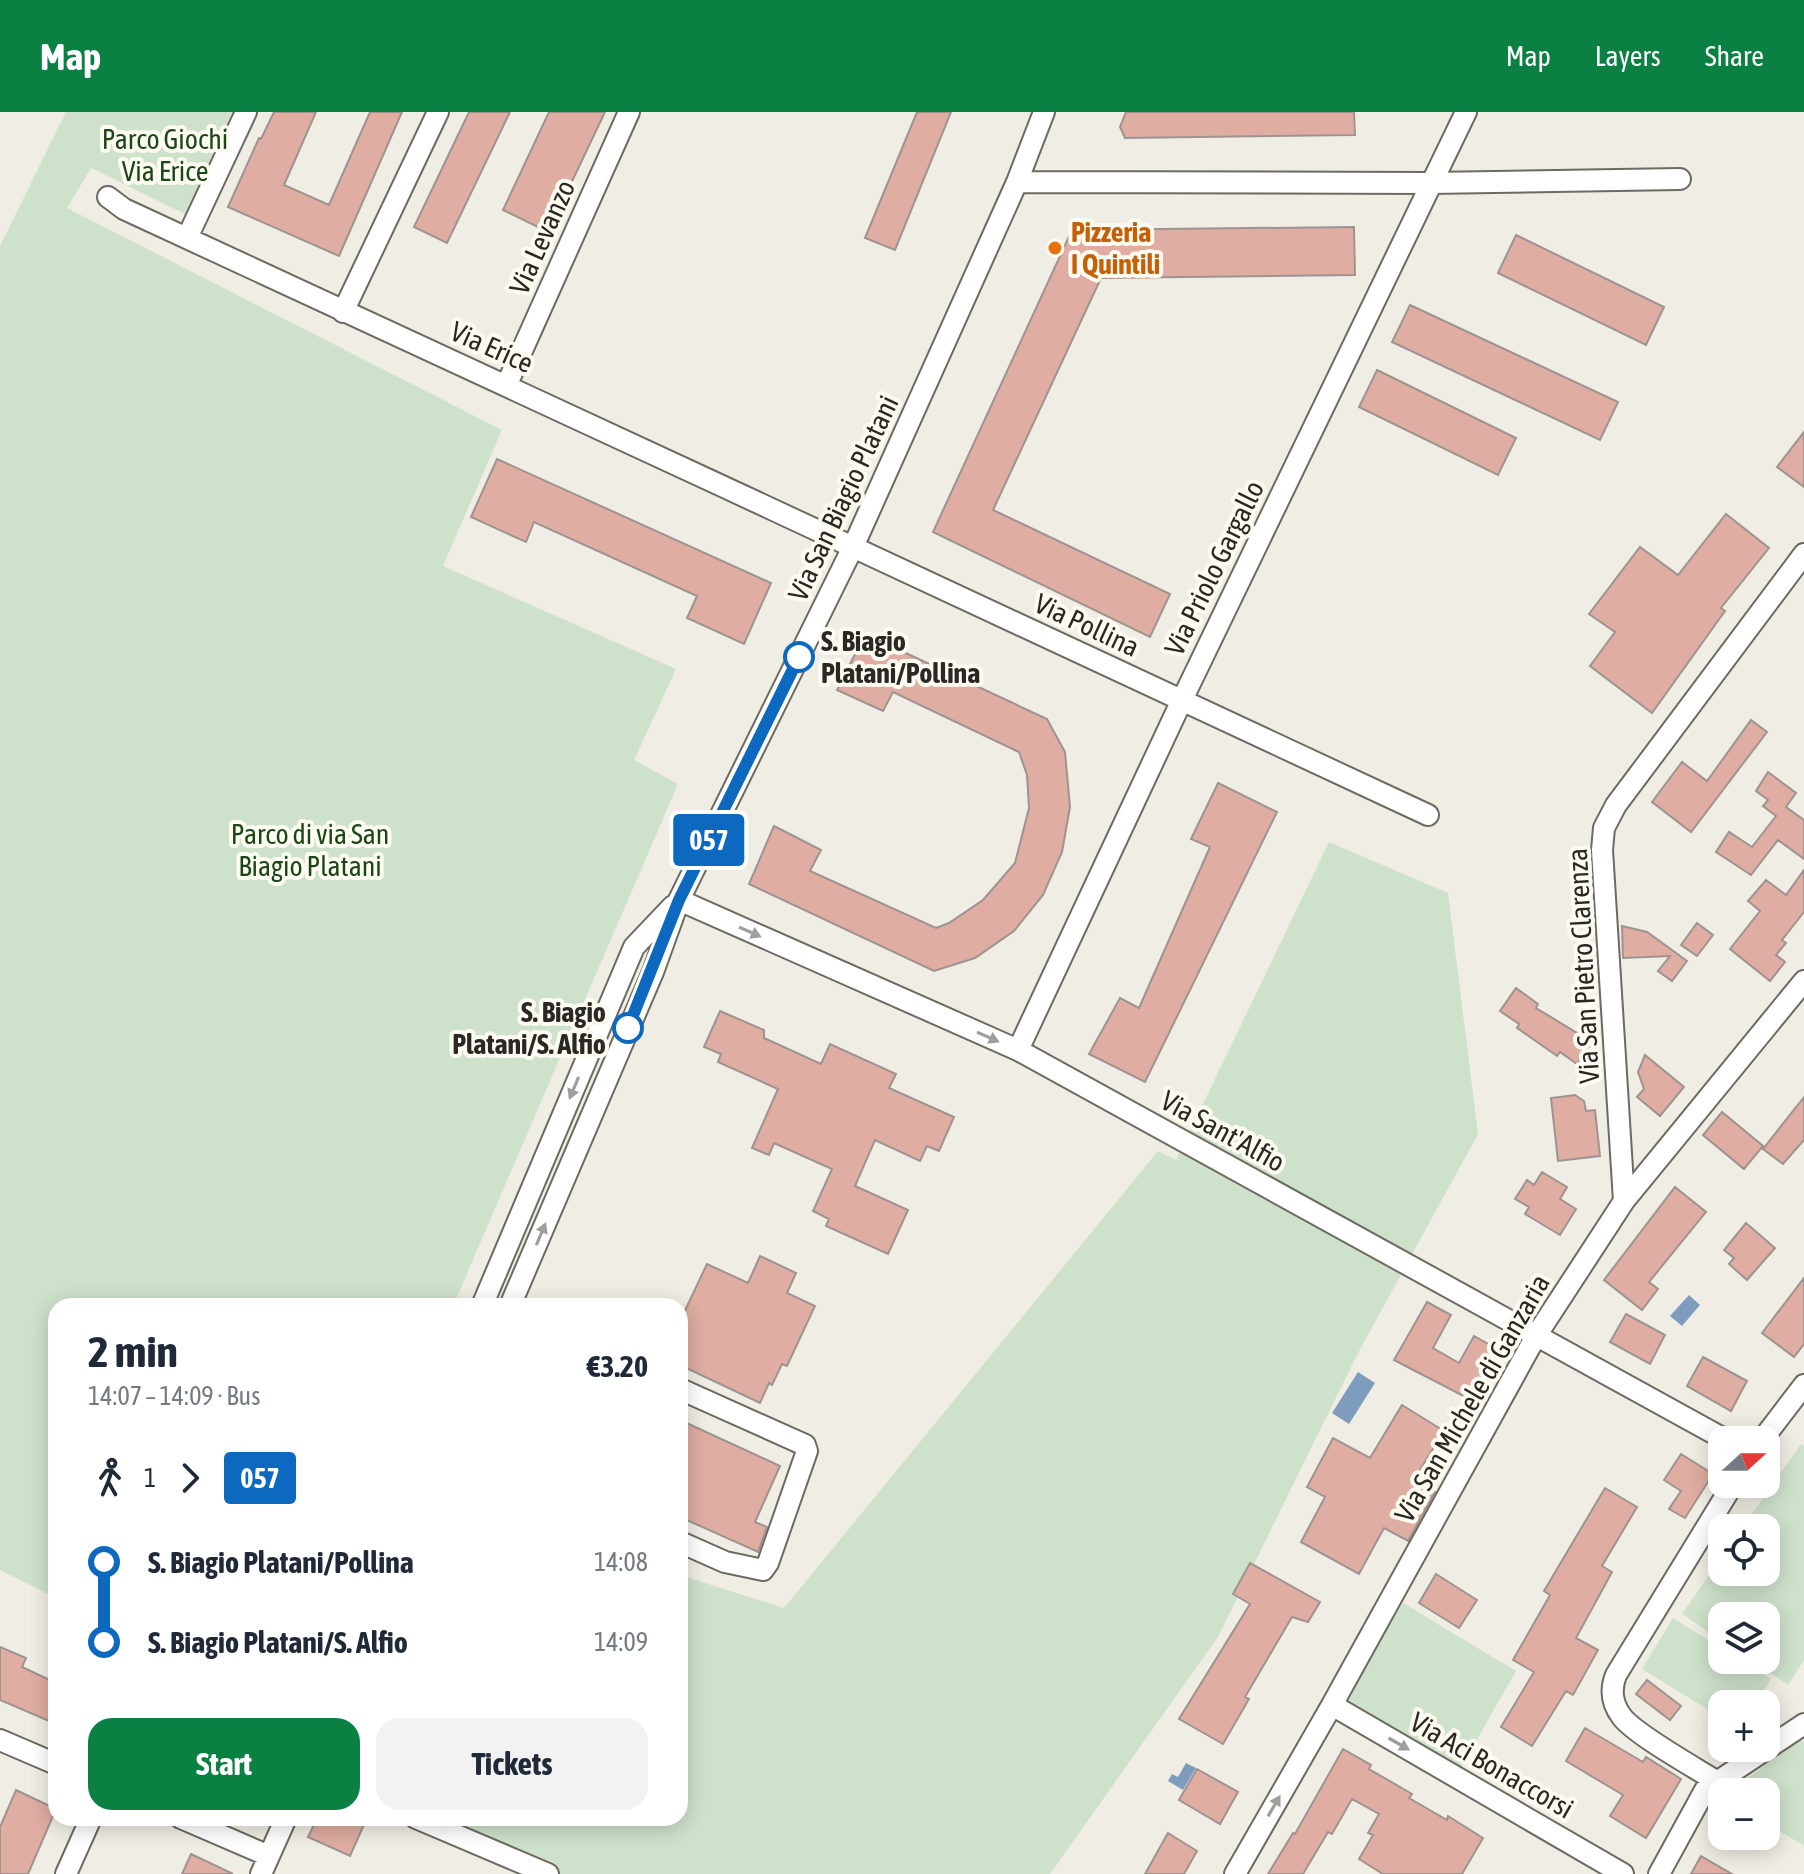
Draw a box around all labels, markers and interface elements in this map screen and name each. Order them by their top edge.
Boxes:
text: Map [40,35,101,78]
text: Map [1506,40,1551,72]
text: Layers [1595,40,1661,72]
text: Share [1705,40,1764,72]
park label: Parco Giochi Via Erice [102,123,228,187]
street label: Via Levanzo [503,175,581,299]
place label: Pizzeria I Quintili [1071,216,1160,280]
marker: Pizzeria I Quintili [1046,239,1064,257]
street label: Via Erice [446,315,538,379]
street label: Via San Biagio Platani [781,390,905,606]
street label: Via Priolo Gargallo [1158,475,1270,661]
street label: Via Pollina [1030,587,1144,663]
place label: S. Biagio Platani/Pollina [821,625,980,689]
marker: S. Biagio Platani/Pollina [784,642,814,672]
line badge: 057 [663,814,755,866]
park label: Parco di via San Biagio Platani [231,818,389,882]
text: 057 [689,824,729,856]
street label: Via San Pietro Clarenza [1561,848,1605,1084]
one-way arrow [739,925,762,939]
place label: S. Biagio Platani/S. Alfio [452,996,606,1060]
marker: S. Biagio Platani/S. Alfio [613,1013,643,1043]
one-way arrow [976,1030,1000,1043]
one-way arrow [567,1076,580,1100]
street label: Via Sant'Alfio [1156,1084,1290,1178]
one-way arrow [534,1222,547,1246]
street label: Via San Michele di Ganzaria [1388,1269,1556,1527]
text: 2 min [88,1326,178,1376]
text: €3.20 [587,1349,648,1383]
text: 14:07 – 14:09 · Bus [88,1381,260,1411]
north arrow [1708,1426,1780,1498]
map controls [1708,1426,1780,1850]
icon: walk [88,1456,132,1500]
icon: forward [168,1456,212,1500]
text: 057 [240,1462,280,1494]
text: 1 [144,1463,156,1493]
button: locate [1708,1514,1780,1586]
text: S. Biagio Platani/Pollina [148,1545,414,1579]
text: 14:08 [594,1547,648,1577]
button: layers [1708,1602,1780,1674]
text: S. Biagio Platani/S. Alfio [148,1625,408,1659]
text: 14:09 [594,1627,648,1657]
button: + [1708,1690,1780,1762]
street label: Via Aci Bonaccorsi [1405,1705,1579,1825]
button: Start [88,1718,360,1810]
button: Tickets [376,1718,648,1810]
one-way arrow [1388,1737,1411,1751]
button: − [1708,1778,1780,1850]
one-way arrow [1267,1795,1281,1818]

